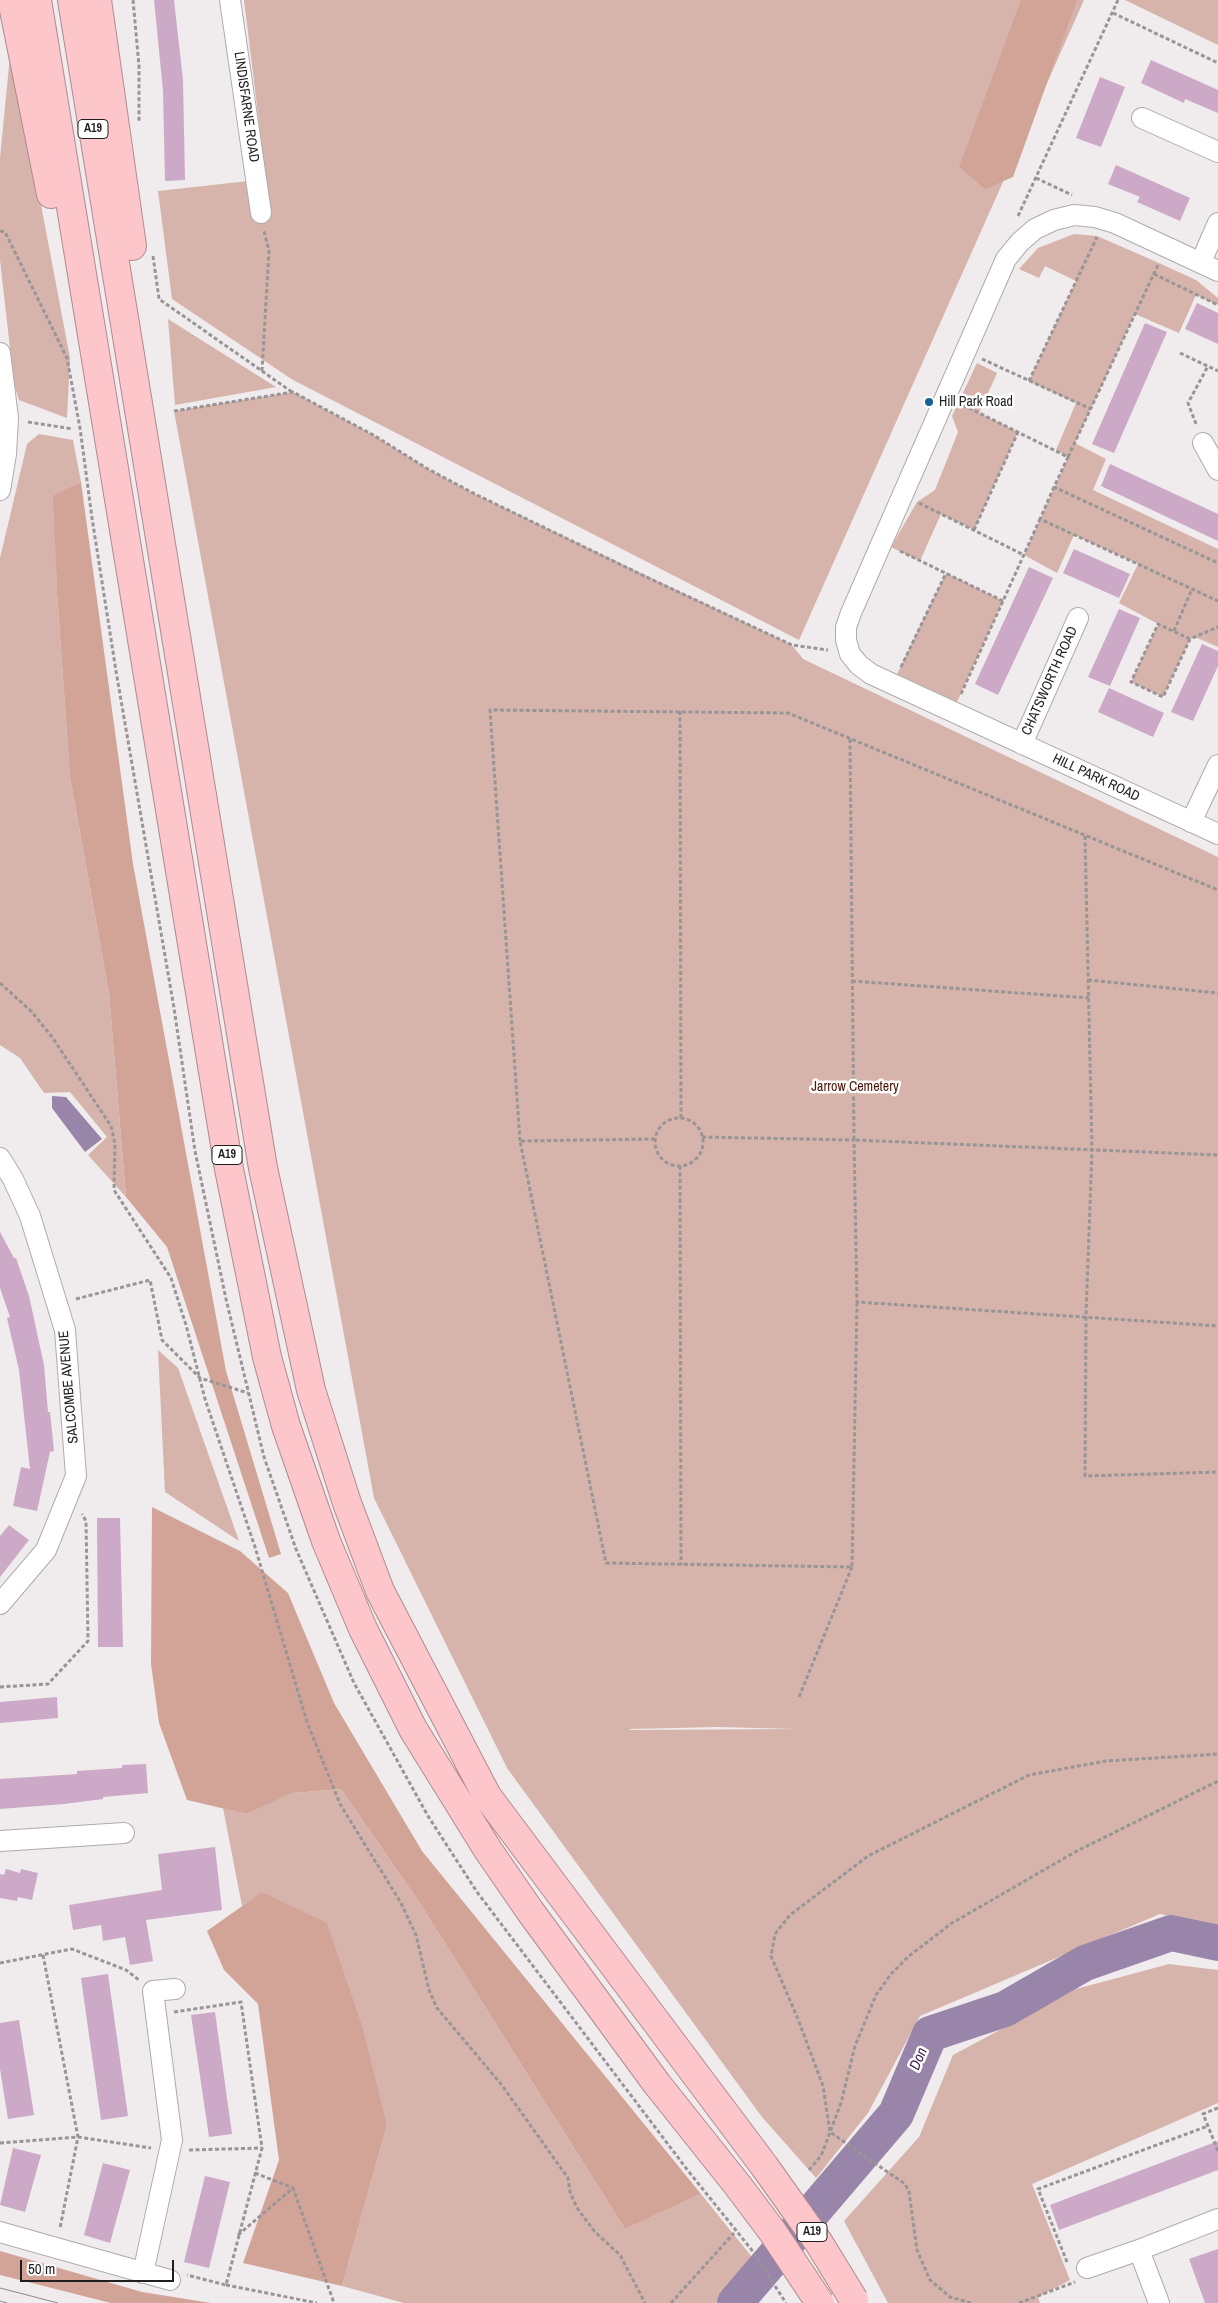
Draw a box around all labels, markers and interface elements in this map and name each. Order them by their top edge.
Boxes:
street label: LINDISFARNE ROAD [230,51,262,163]
road number: A19 [78,120,108,138]
place label: Hill Park Road [939,394,1013,410]
marker: Hill Park Road [923,396,935,408]
street label: CHATSWORTH ROAD [1018,624,1082,738]
street label: HILL PARK ROAD [1050,750,1142,806]
park label: Jarrow Cemetery [811,1079,899,1095]
road number: A19 [212,1146,242,1164]
street label: SALCOMBE AVENUE [56,1330,82,1444]
water label: Don [906,2045,932,2073]
road number: A19 [797,2222,827,2242]
scale bar [22,2250,176,2282]
text: 50 m [28,2258,55,2279]

